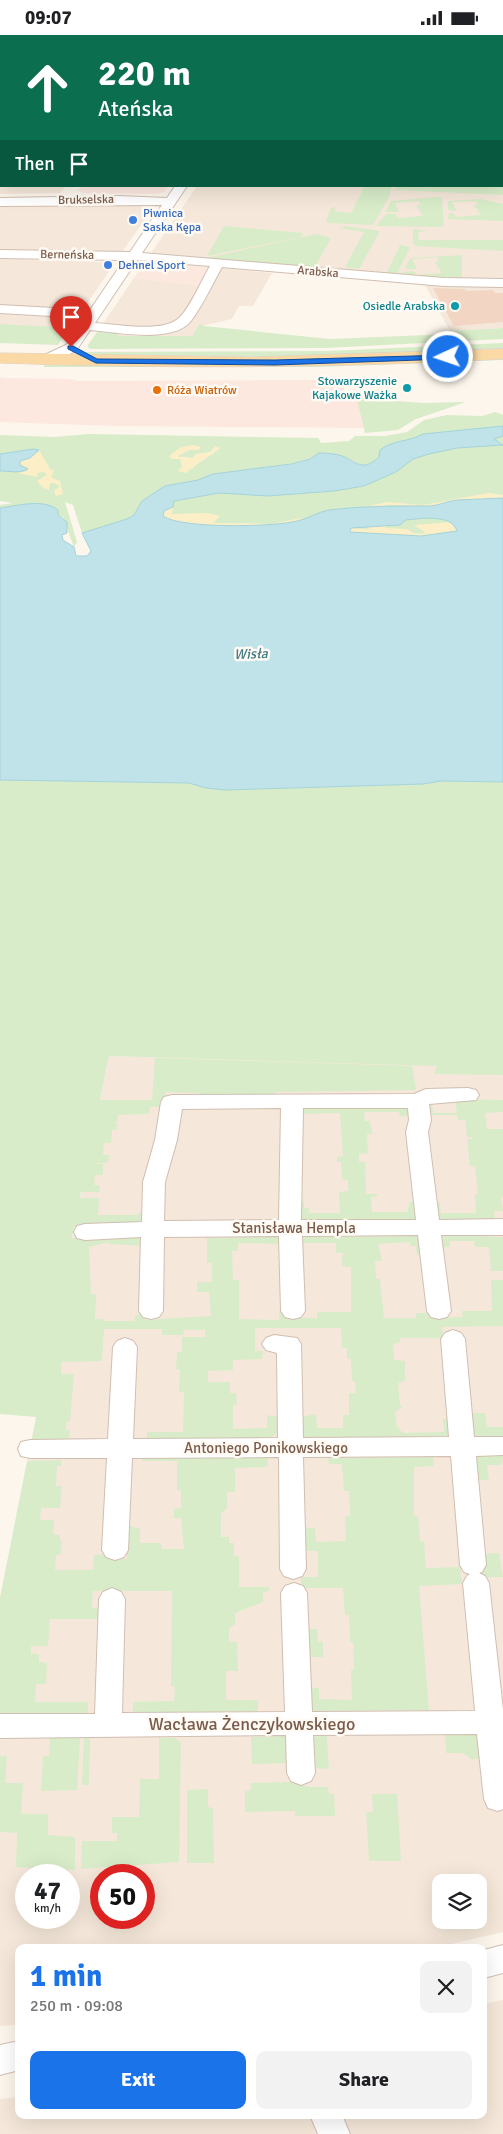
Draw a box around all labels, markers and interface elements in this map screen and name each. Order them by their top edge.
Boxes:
text: 09:07 [25,6,72,30]
text: 220 m [98,52,191,95]
icon: ahead [15,55,80,120]
text: Ateńska [98,95,173,122]
icon: arrive [65,150,93,178]
text: Then [15,152,55,176]
street label: Brukselska [58,192,114,208]
place label: Piwnica Saska Kępa [143,206,201,235]
marker: Piwnica Saska Kępa [127,214,139,226]
street label: Berneńska [40,247,94,263]
place label: Dehnel Sport [118,258,185,273]
marker: Dehnel Sport [102,259,114,271]
street label: Arabska [297,263,339,281]
pin [50,296,92,347]
place label: Osiedle Arabska [363,299,445,314]
marker: Osiedle Arabska [449,300,461,312]
icon: arrive [57,303,85,331]
position arrow [421,330,473,382]
place label: Stowarzyszenie Kajakowe Ważka [312,374,397,403]
marker: Stowarzyszenie Kajakowe Ważka [401,382,413,394]
place label: Róża Wiatrów [167,383,237,398]
marker: Róża Wiatrów [151,384,163,396]
water label: Wisła [234,645,269,663]
street label: Stanisława Hempla [232,1219,356,1237]
street label: Antoniego Ponikowskiego [184,1439,348,1457]
street label: Wacława Żenczykowskiego [149,1713,355,1735]
speed limit sign: 50 [90,1864,155,1929]
map controls [432,1874,487,1929]
button: layers [432,1874,487,1929]
text: 47 [34,1875,61,1906]
text: km/h [34,1901,61,1916]
text: 1 min [30,1958,102,1995]
button: close [420,1961,472,2013]
text: 250 m · 09:08 [30,1996,123,2016]
button: Exit [30,2051,246,2109]
button: Share [256,2051,472,2109]

